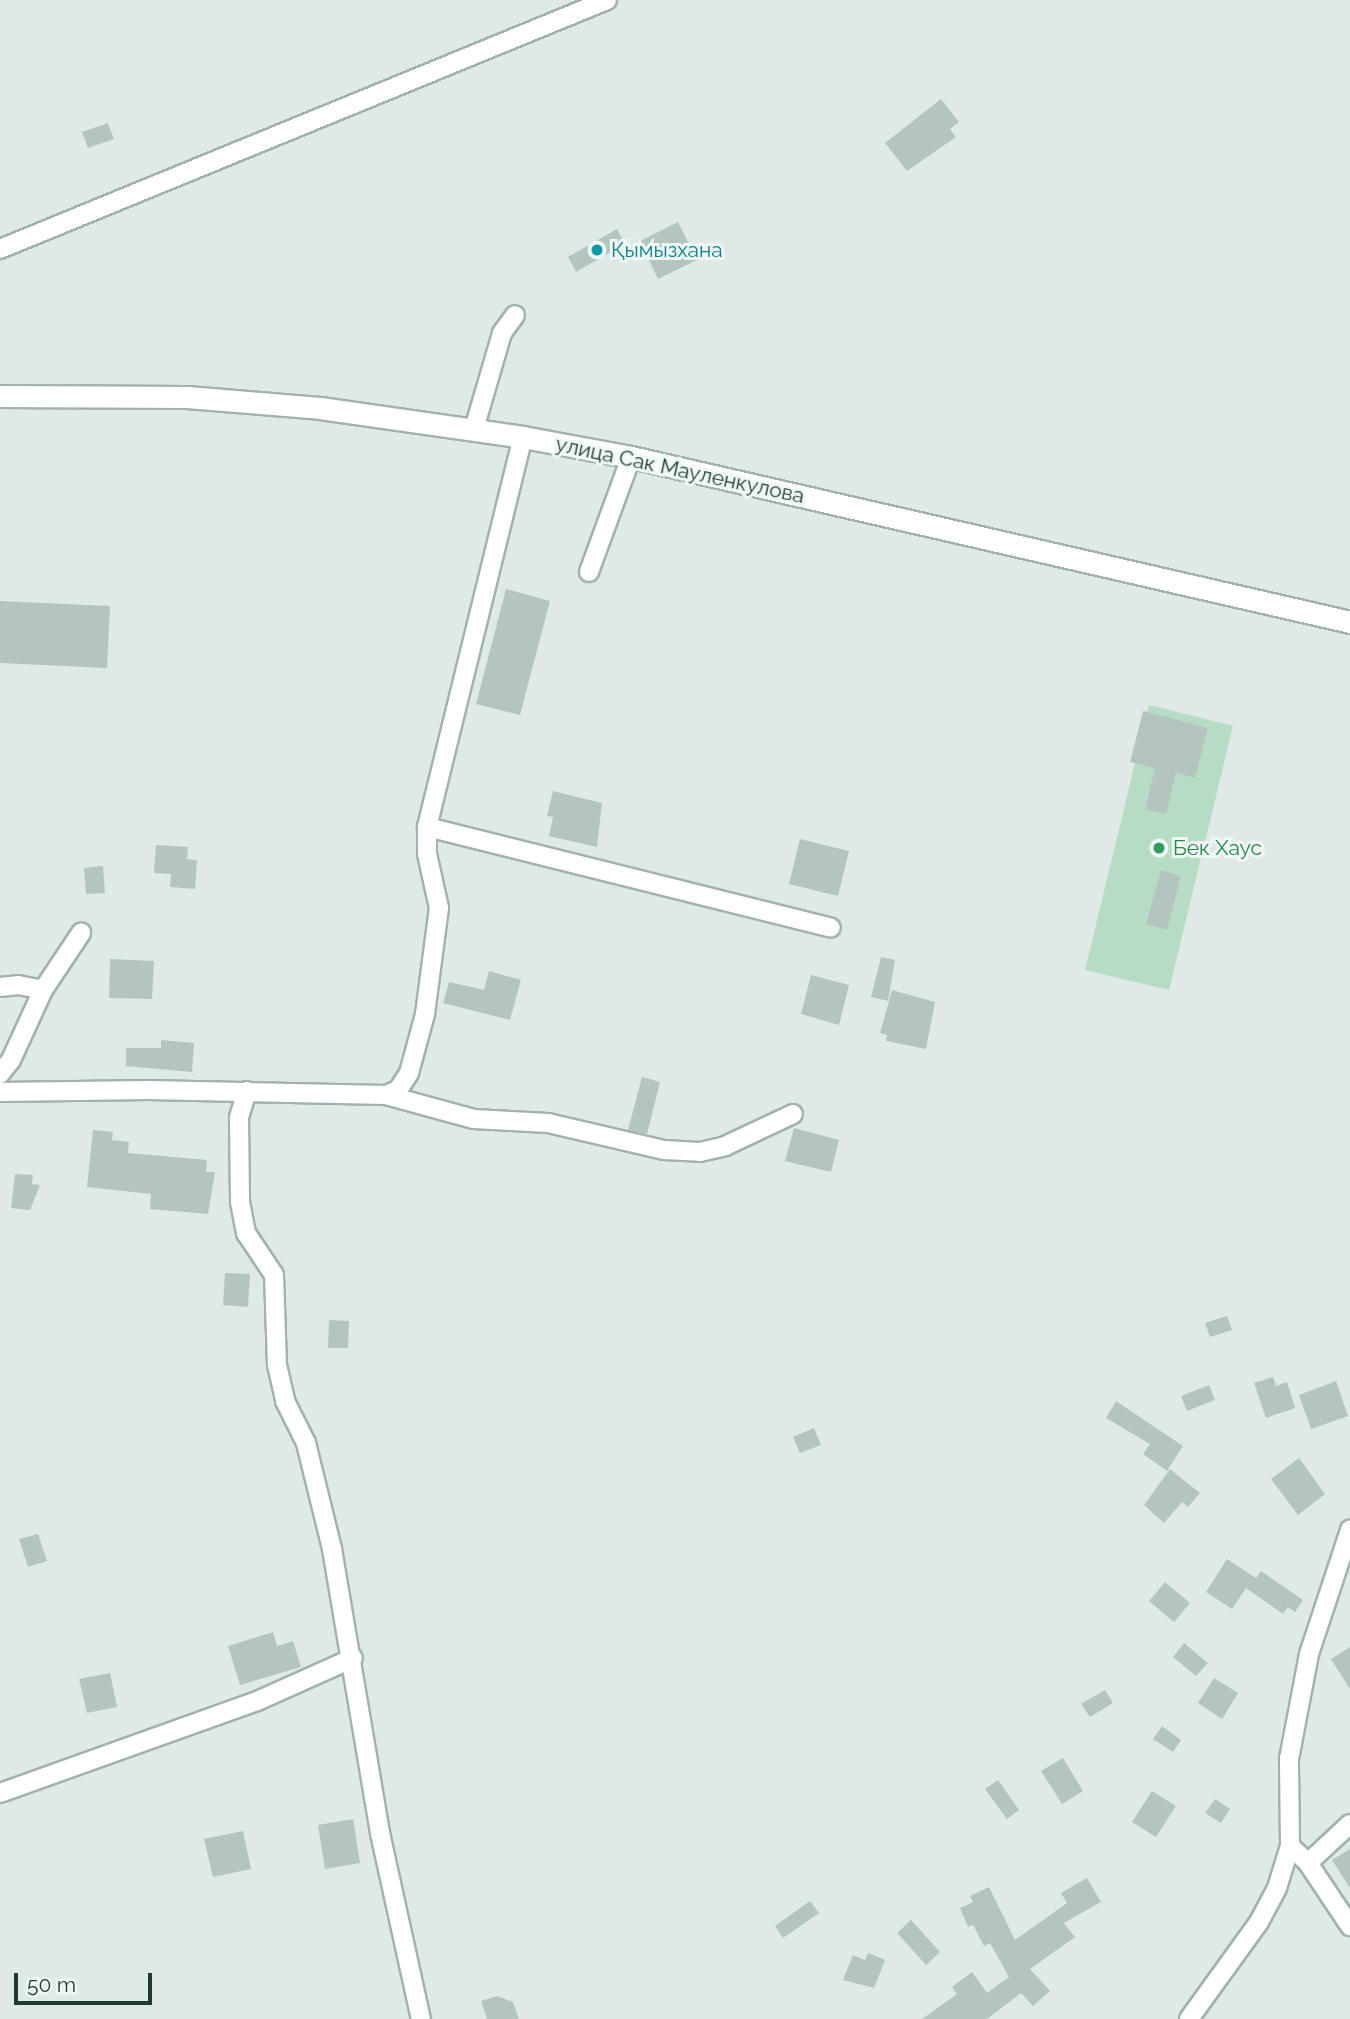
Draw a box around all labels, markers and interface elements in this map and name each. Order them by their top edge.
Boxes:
place label: Қымызхана [611,237,723,263]
marker: Қымызхана [589,242,605,258]
street label: улица Сак Мауленкулова [553,431,807,509]
place label: Бек Хаус [1173,835,1262,861]
marker: Бек Хаус [1151,840,1167,856]
scale bar [18,1960,156,2004]
text: 50 m [27,1972,76,1997]

